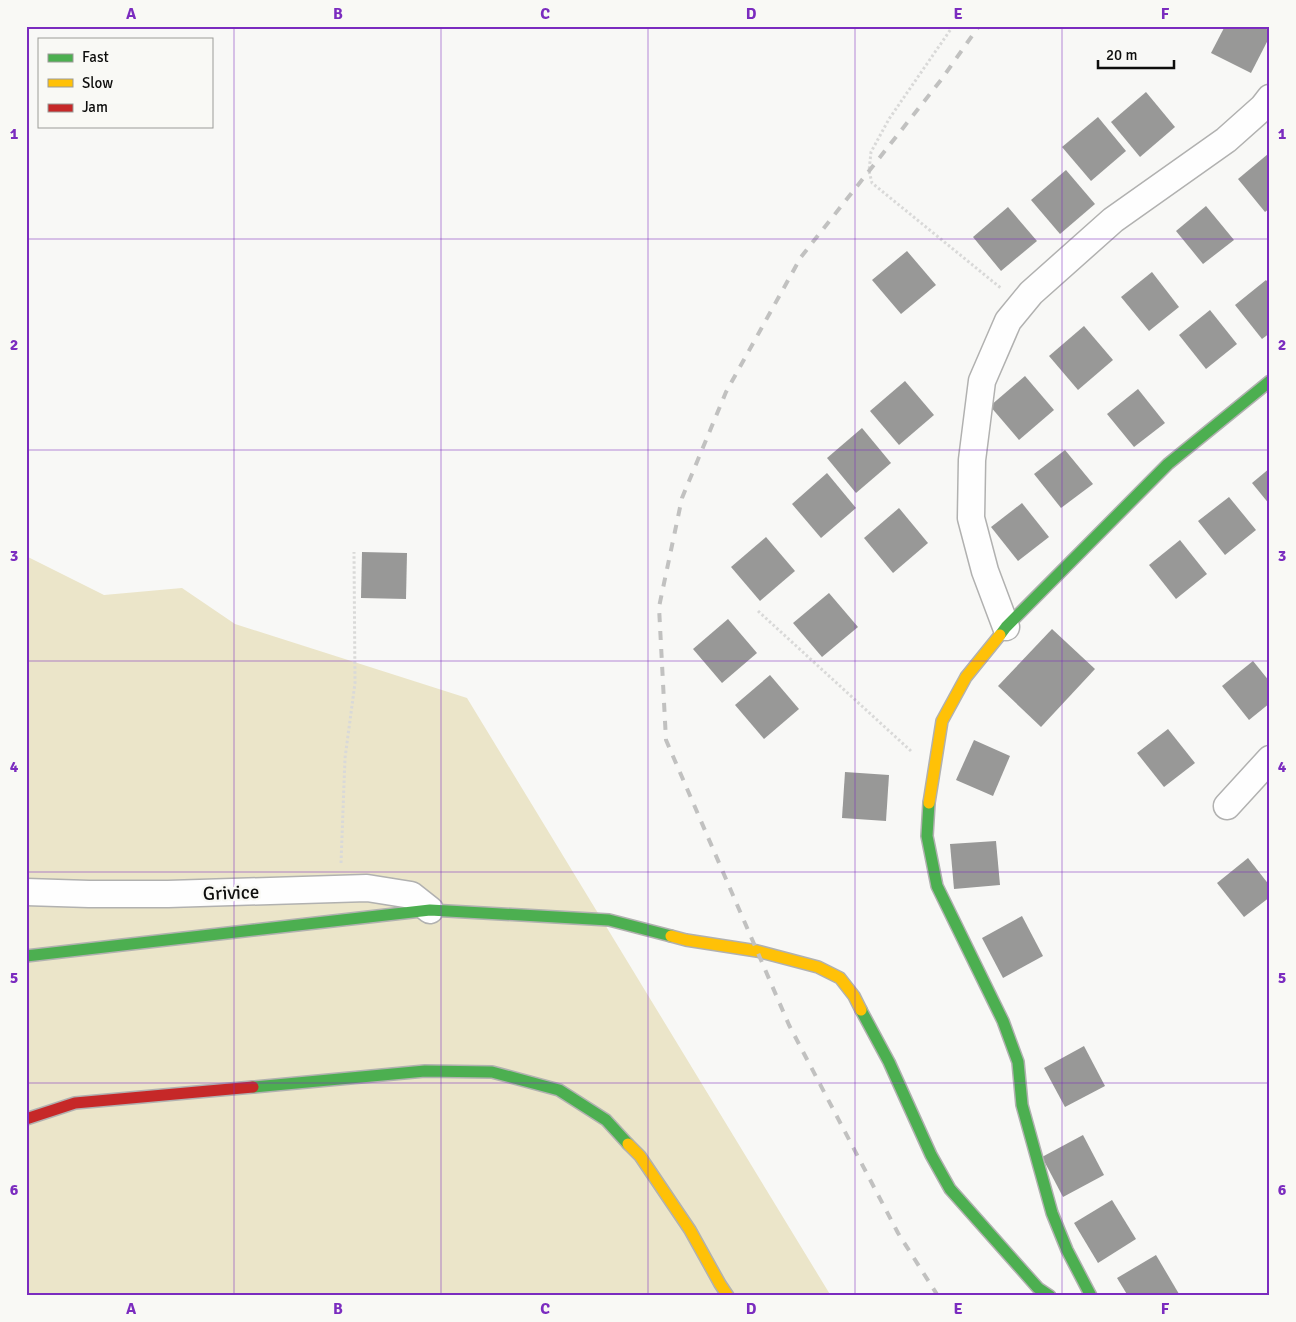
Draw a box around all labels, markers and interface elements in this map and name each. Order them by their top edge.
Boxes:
text: A [126,4,137,24]
text: B [333,4,343,24]
text: C [540,4,550,24]
text: D [746,4,757,24]
text: E [953,4,963,24]
text: F [1161,4,1170,24]
legend [38,38,212,128]
scale bar [1098,38,1175,70]
text: 20 m [1106,46,1137,64]
text: Fast [82,48,109,66]
text: Slow [82,74,113,92]
text: Jam [82,98,108,116]
text: 1 [10,124,19,144]
text: 1 [1278,124,1287,144]
text: 2 [10,335,18,355]
text: 2 [1278,335,1286,355]
text: 3 [10,546,18,566]
text: 3 [1278,546,1286,566]
text: 4 [10,757,19,777]
text: 4 [1278,757,1287,777]
street label: Grivice [202,880,260,906]
text: 5 [10,968,18,988]
text: 5 [1278,968,1286,988]
text: 6 [10,1180,19,1200]
text: 6 [1278,1180,1287,1200]
text: A [126,1299,137,1319]
text: B [333,1299,343,1319]
text: C [540,1299,550,1319]
text: D [746,1299,757,1319]
text: E [953,1299,963,1319]
text: F [1161,1299,1170,1319]

